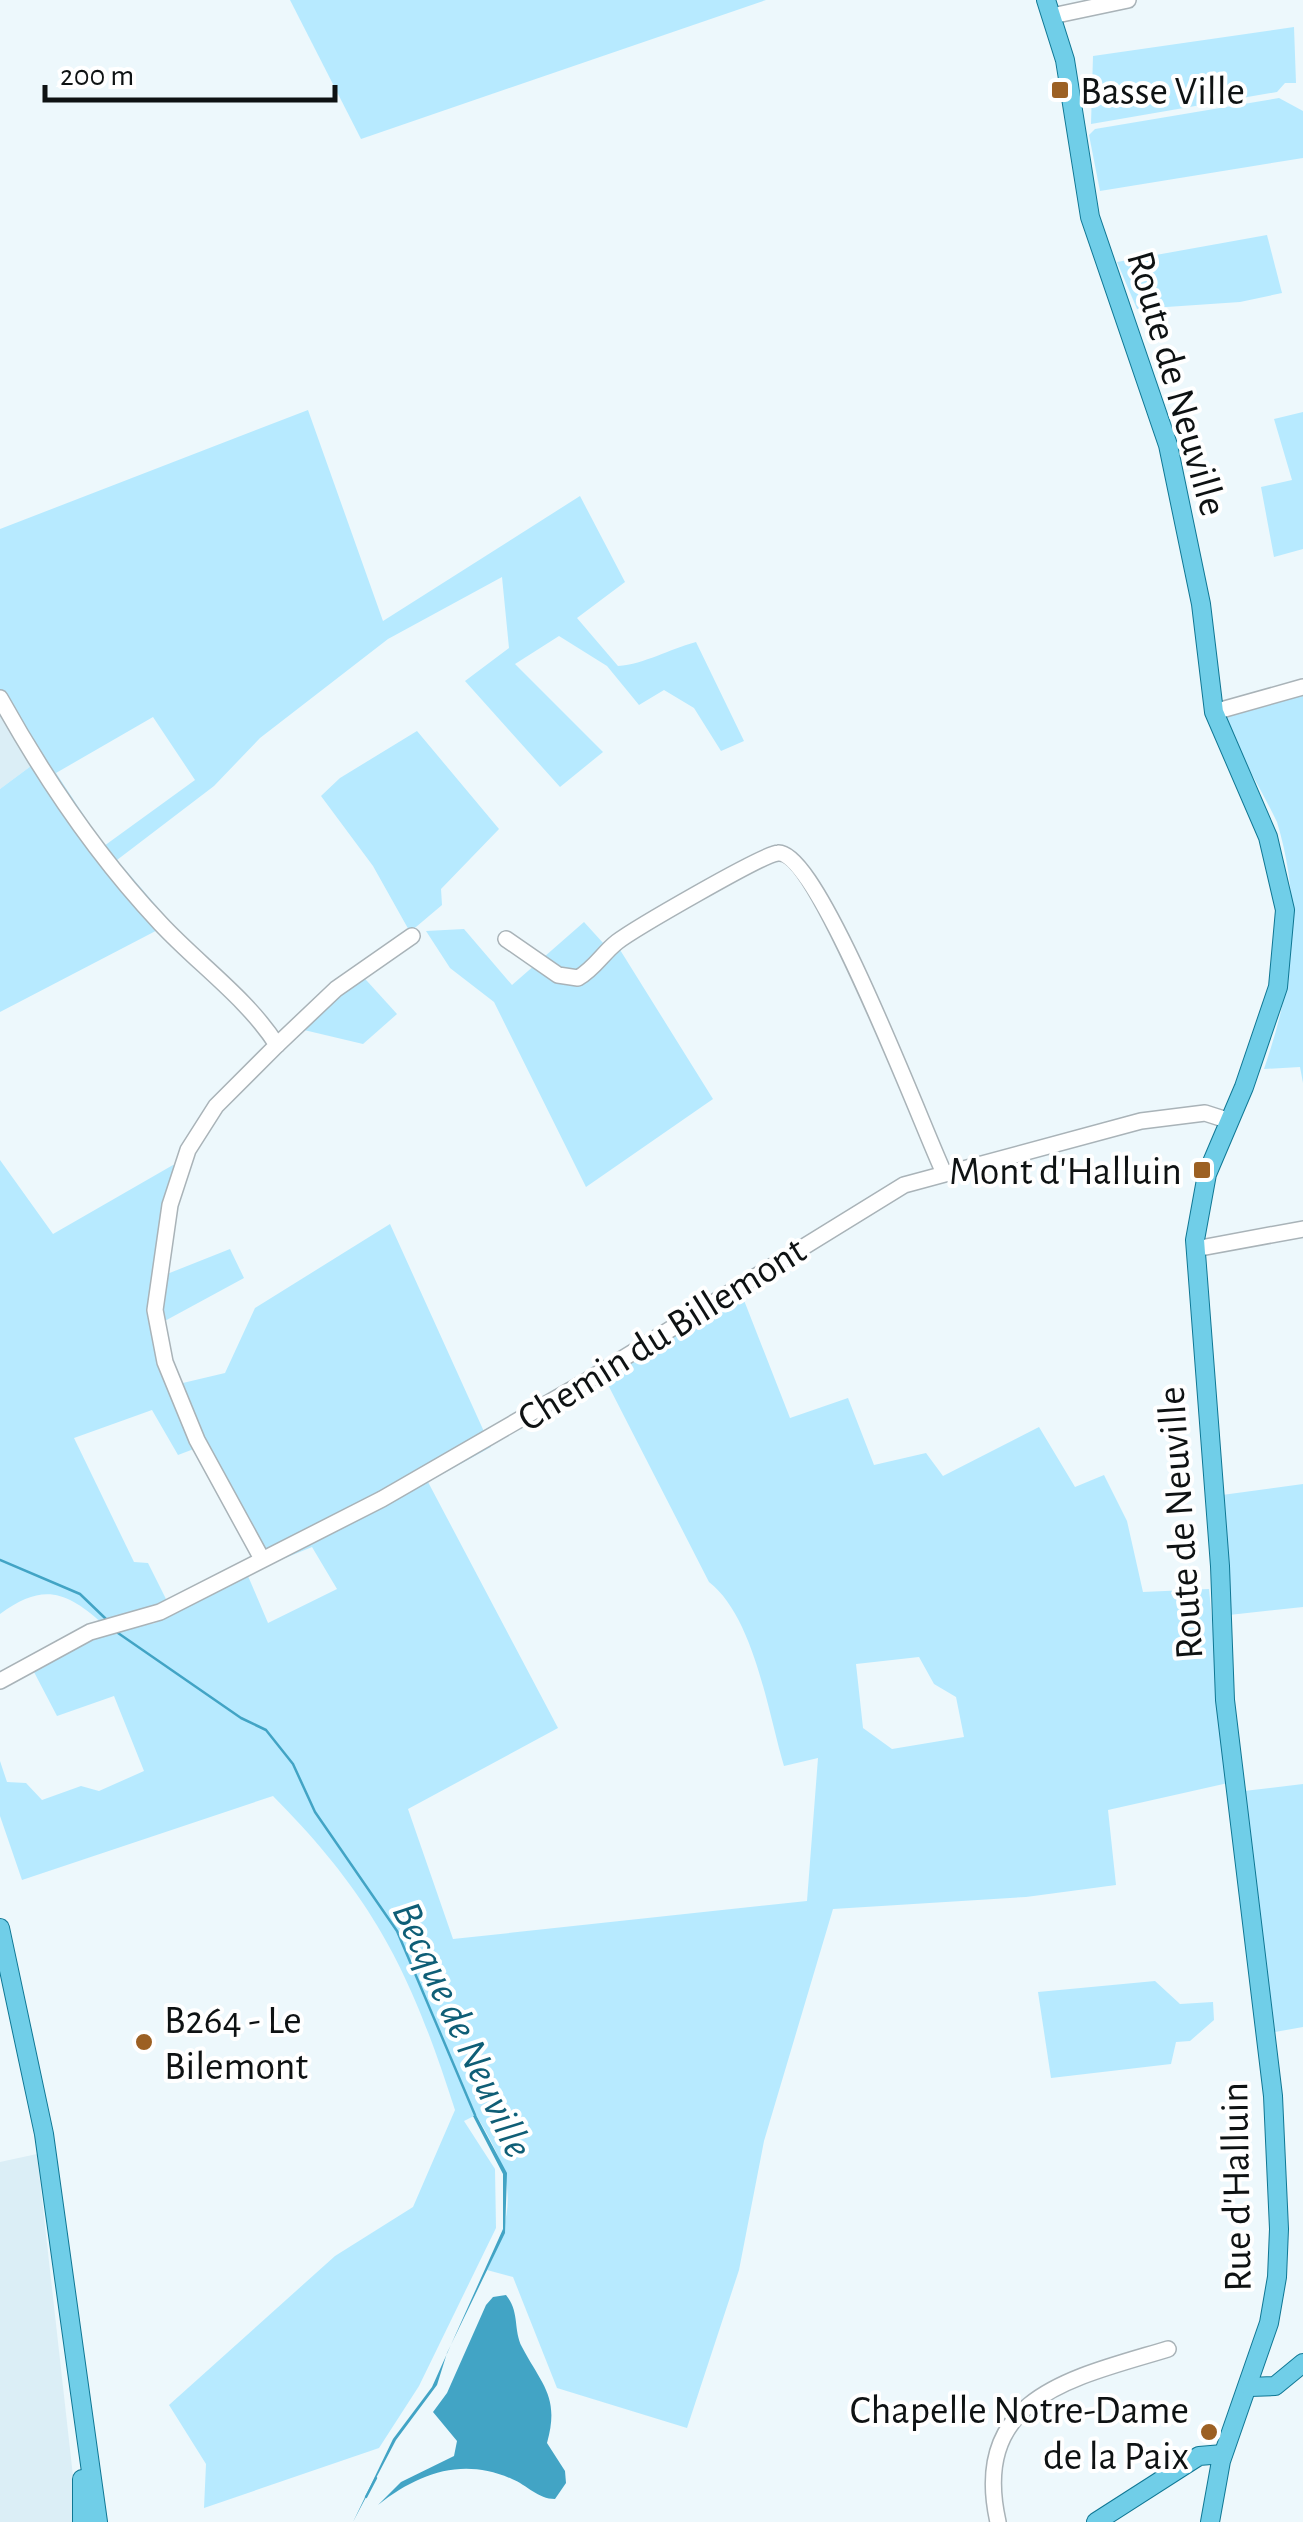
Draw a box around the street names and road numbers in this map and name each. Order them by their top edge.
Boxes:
street label: Route de Neuville [1119,247,1233,520]
street label: Chemin du Billemont [511,1230,813,1439]
street label: Route de Neuville [1152,1385,1210,1661]
street label: Rue d'Halluin [1215,2082,1259,2292]

